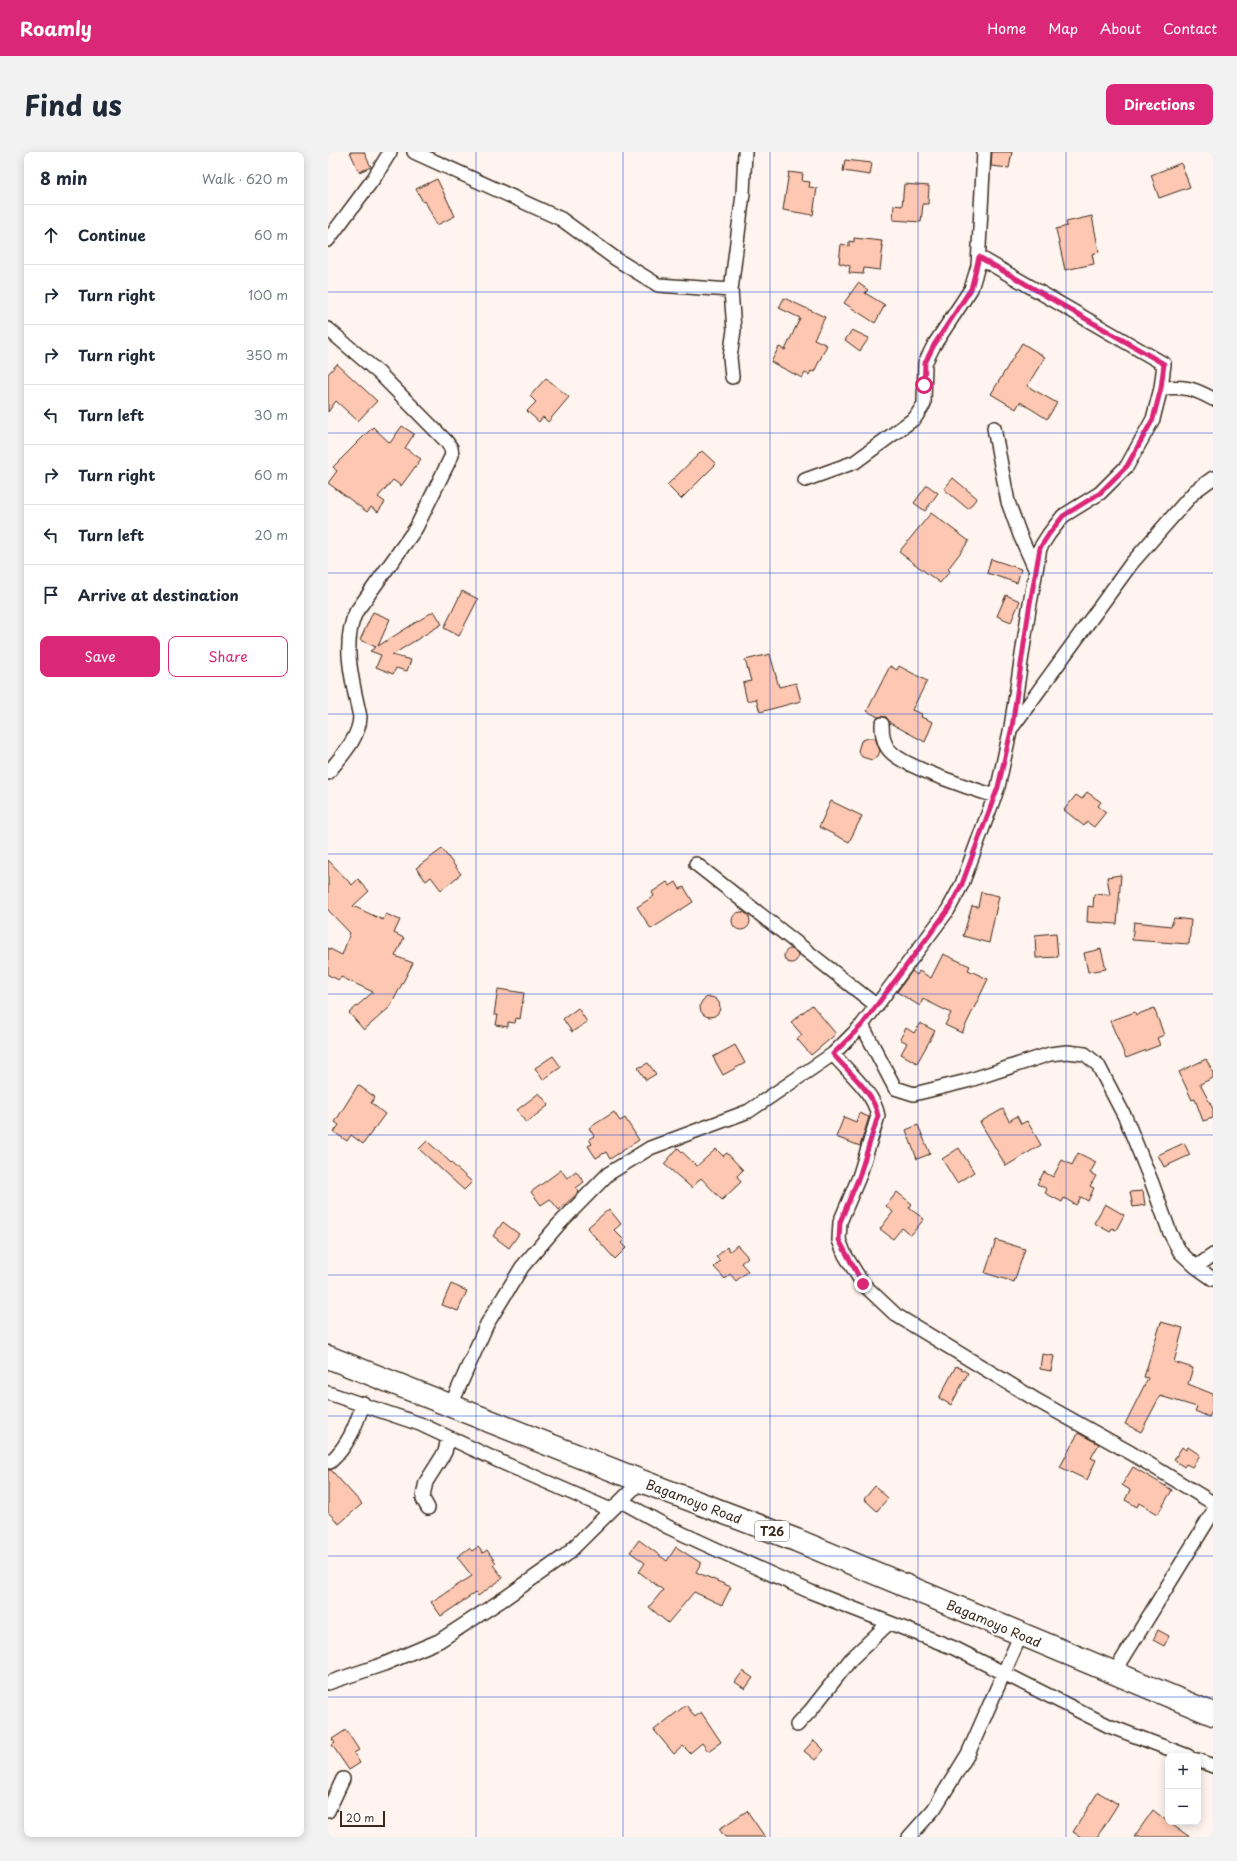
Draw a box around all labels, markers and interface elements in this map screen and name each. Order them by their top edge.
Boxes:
text: Roamly [20,14,92,42]
text: Home [987,18,1026,39]
text: Map [1048,18,1078,39]
text: About [1100,18,1141,39]
text: Contact [1163,18,1217,39]
text: Find us [24,83,122,126]
button: Directions [1106,84,1213,125]
text: 8 min [40,165,88,191]
text: Walk · 620 m [202,169,288,188]
text: Continue [78,223,146,246]
icon: ahead [40,224,62,246]
text: 60 m [254,225,288,244]
text: Turn right [78,283,155,306]
icon: right [40,284,62,306]
text: 100 m [248,285,288,304]
text: Turn right [78,343,155,366]
icon: right [40,344,62,366]
text: 350 m [246,345,288,364]
route start [915,376,933,394]
text: Turn left [78,403,144,426]
icon: left [40,404,62,426]
text: 30 m [254,405,288,424]
text: Turn right [78,463,155,486]
icon: right [40,464,62,486]
text: 60 m [254,465,288,484]
text: Turn left [78,523,144,546]
icon: left [40,524,62,546]
text: 20 m [254,525,288,544]
text: Arrive at destination [78,583,239,606]
icon: arrive [40,584,62,606]
button: Save [40,636,160,677]
button: Share [168,636,288,677]
route end [854,1275,872,1293]
street label: Bagamoyo Road [643,1474,745,1528]
road number: T26 [755,1521,789,1541]
street label: Bagamoyo Road [944,1594,1044,1652]
map controls [1165,1753,1201,1825]
button: + [1165,1753,1201,1789]
button: − [1165,1789,1201,1825]
scale bar [340,1809,385,1828]
text: 20 m [346,1809,374,1826]

